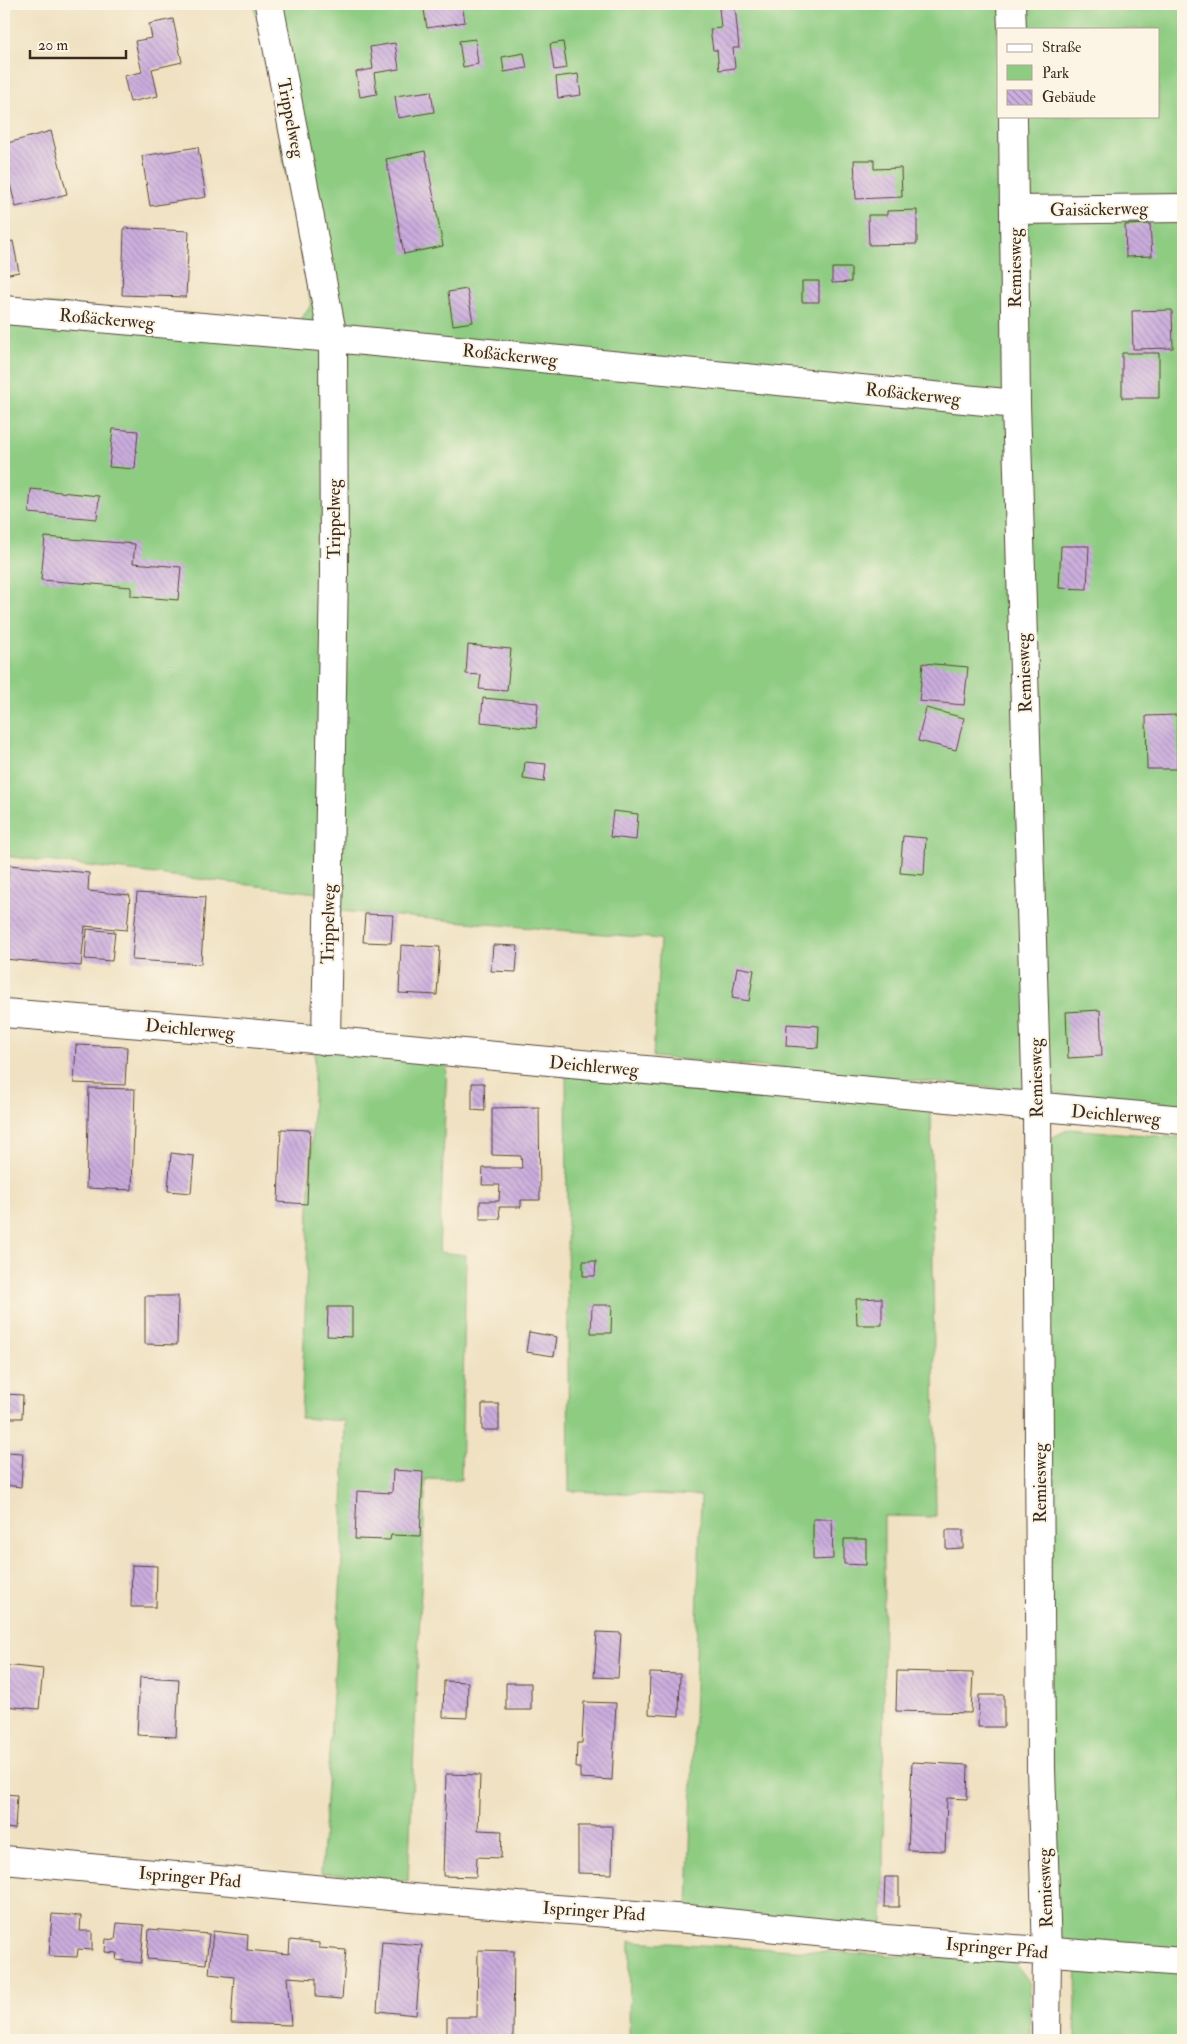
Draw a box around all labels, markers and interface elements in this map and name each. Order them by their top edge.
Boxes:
scale bar [30,28,126,60]
legend [997,28,1160,118]
text: 20 m [38,36,68,55]
text: Straße [1042,38,1081,57]
text: Park [1042,64,1069,83]
street label: Trippelweg [272,76,310,161]
text: Gebäude [1042,88,1096,107]
street label: Gaisäckerweg [1050,197,1149,222]
street label: Remiesweg [1004,227,1027,308]
street label: Roßäckerweg [58,304,157,335]
street label: Roßäckerweg [461,339,560,372]
street label: Roßäckerweg [864,378,963,411]
street label: Trippelweg [323,478,346,559]
street label: Remiesweg [1012,631,1037,713]
street label: Trippelweg [316,882,341,964]
street label: Deichlerweg [144,1014,237,1045]
street label: Remiesweg [1024,1037,1049,1118]
street label: Deichlerweg [548,1051,641,1082]
street label: Deichlerweg [1070,1100,1163,1131]
street label: Remiesweg [1029,1442,1052,1523]
street label: Remiesweg [1033,1846,1058,1928]
street label: Ispringer Pfad [138,1862,242,1893]
street label: Ispringer Pfad [542,1896,646,1927]
street label: Ispringer Pfad [945,1933,1049,1964]

